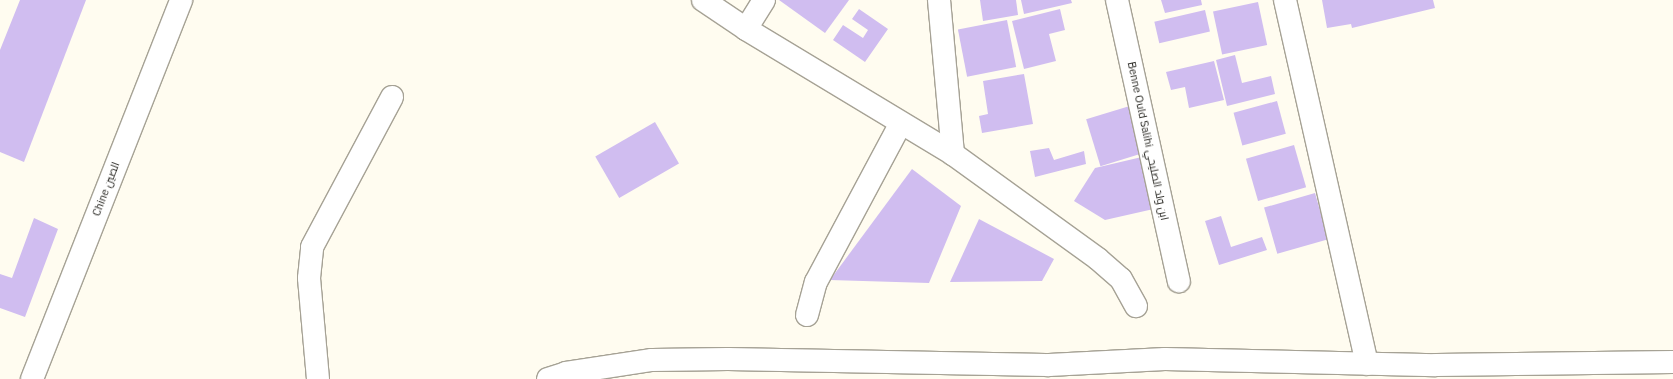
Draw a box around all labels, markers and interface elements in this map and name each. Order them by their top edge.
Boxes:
street label: Benne Ould Salihi ابن ولد الصليحي [1125,60,1171,222]
street label: Chine الصين [90,160,122,218]

